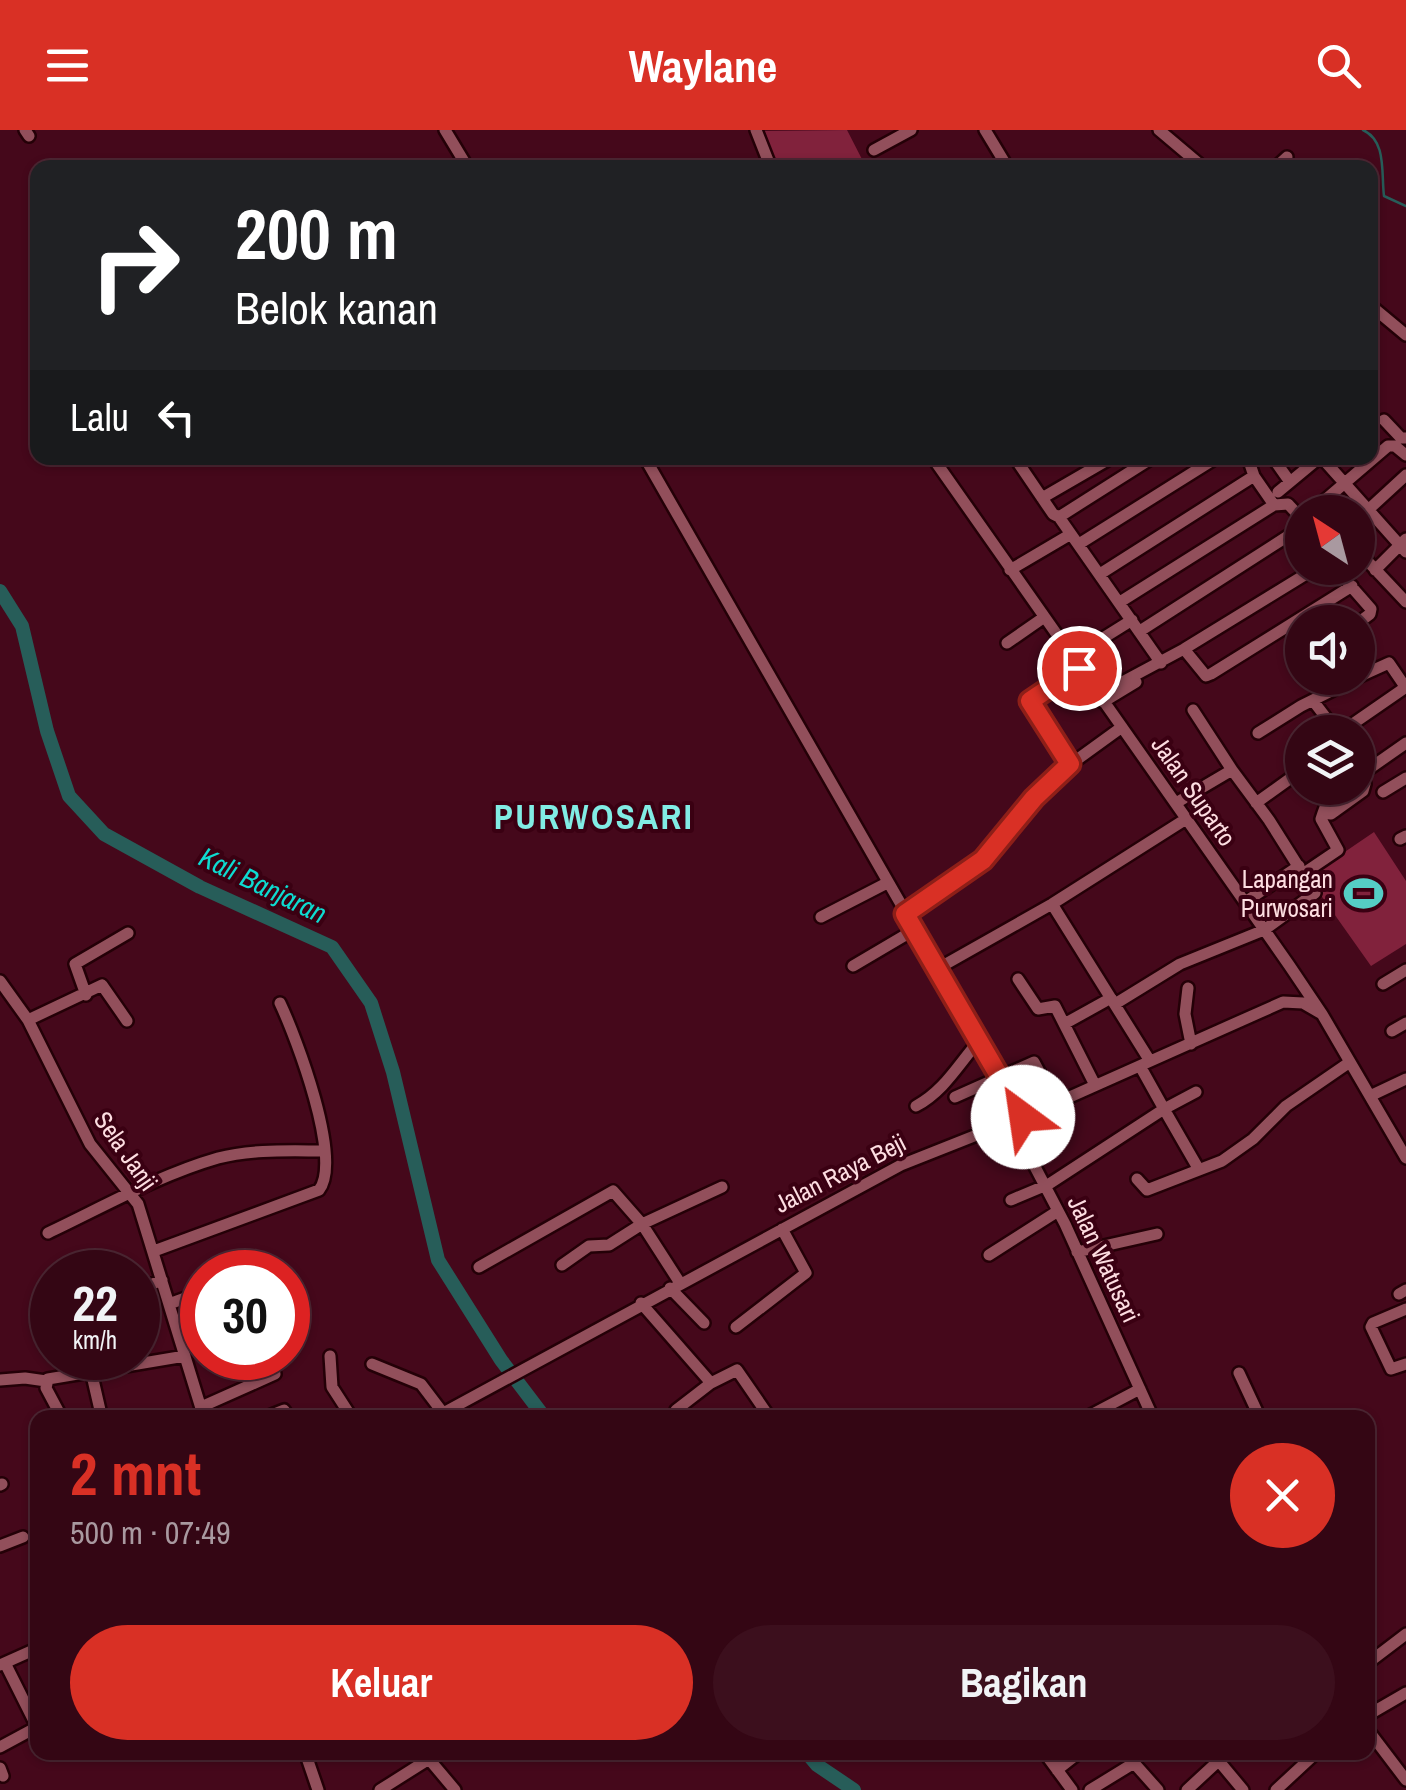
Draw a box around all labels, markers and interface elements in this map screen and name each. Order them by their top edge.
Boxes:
text: Waylane [629,35,777,96]
icon: menu [40,38,95,93]
icon: search [1311,38,1366,93]
text: 200 m [235,187,398,281]
icon: right [70,200,200,330]
text: Belok kanan [235,277,438,338]
icon: left [149,390,204,445]
text: Lalu [70,392,129,443]
north arrow [1285,495,1375,585]
map controls [1285,495,1375,805]
button: sound [1285,605,1375,695]
pin [1037,626,1122,711]
icon: arrive [1052,641,1107,696]
button: layers [1285,715,1375,805]
street label: Jalan Suparto [1144,729,1244,853]
district label: PURWOSARI [494,793,694,840]
water label: Kali Banjaran [193,838,333,932]
place label: Lapangan Purwosari [1241,862,1333,925]
sports icon: Lapangan Purwosari [1342,872,1384,914]
position arrow [971,1065,1075,1169]
street label: Sela Janji [86,1104,166,1198]
street label: Jalan Raya Beji [768,1125,912,1221]
street label: Jalan Watusari [1060,1190,1148,1328]
speed limit sign: 30 [180,1250,310,1380]
text: 22 [72,1269,118,1337]
text: km/h [73,1323,117,1357]
text: 2 mnt [70,1433,201,1514]
button: close [1230,1443,1335,1548]
text: 500 m · 07:49 [70,1511,230,1554]
button: Keluar [70,1625,693,1740]
button: Bagikan [713,1625,1335,1740]

